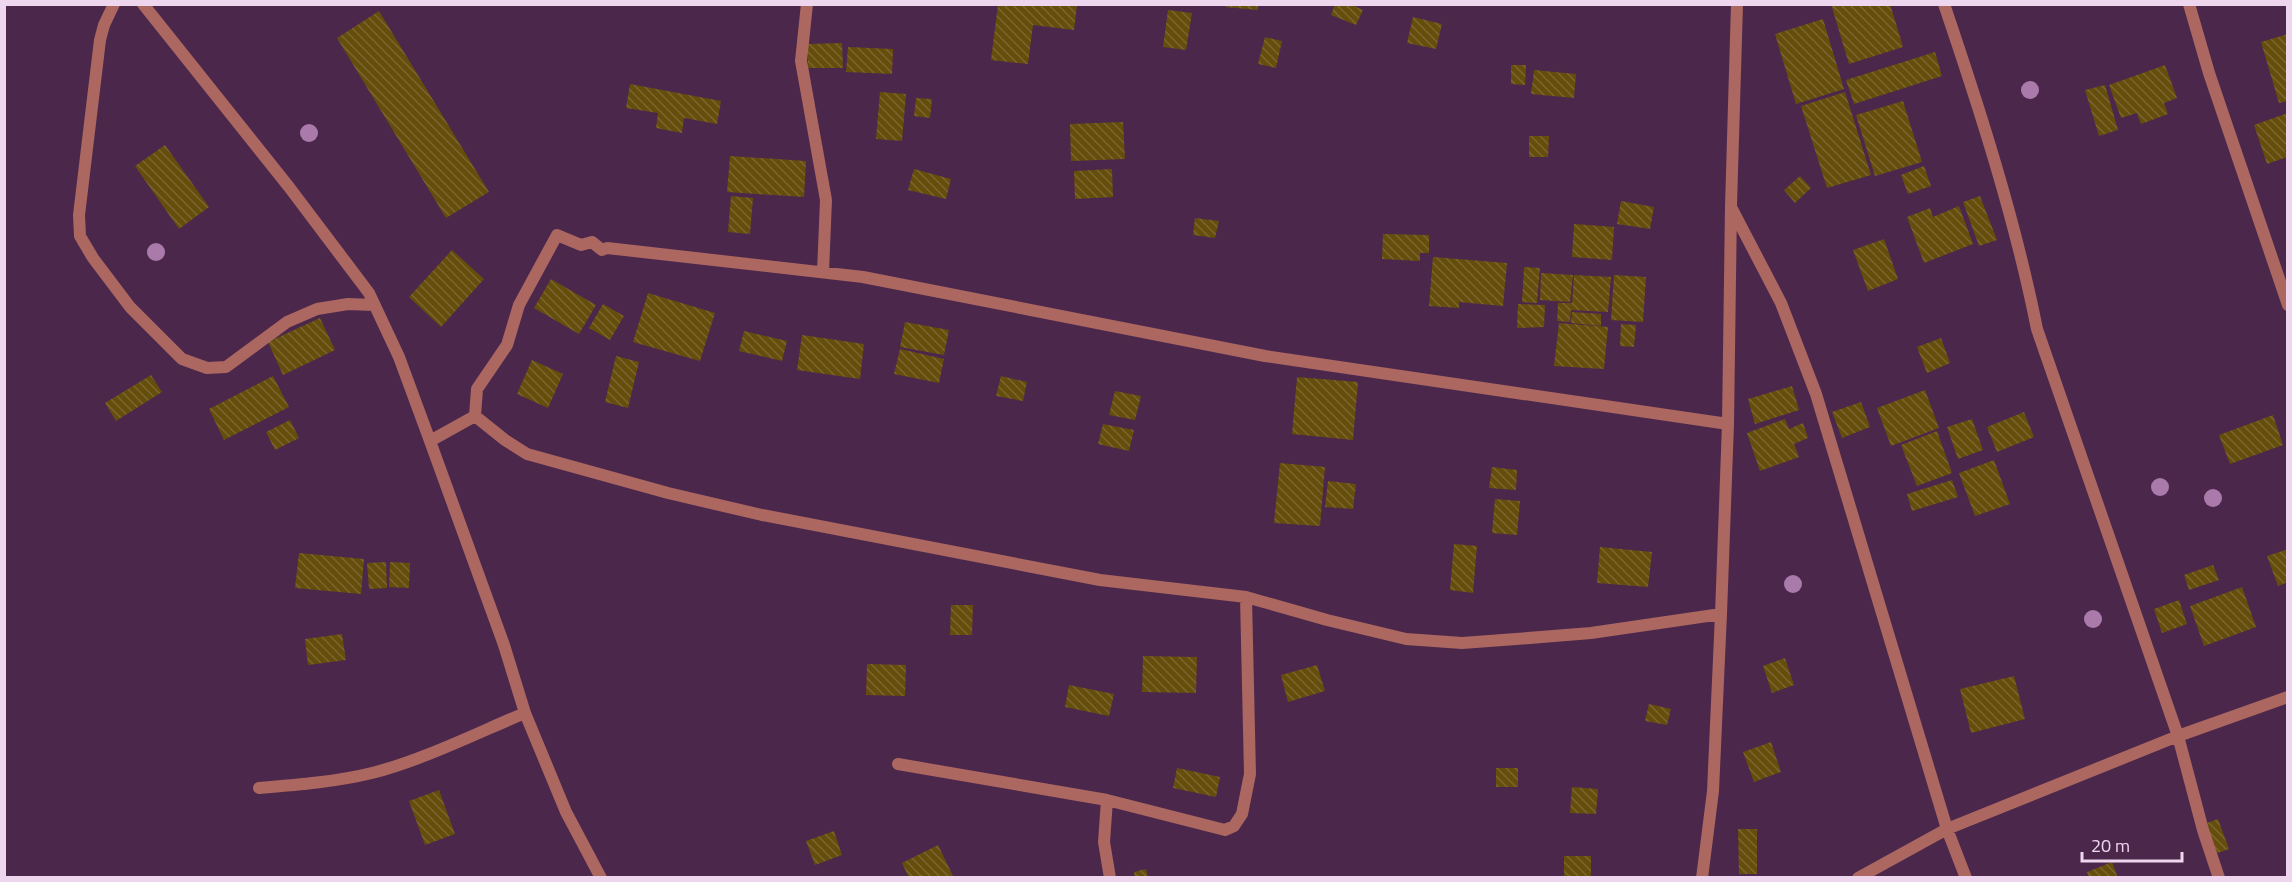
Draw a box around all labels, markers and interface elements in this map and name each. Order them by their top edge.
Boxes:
scale bar [2082,825,2182,863]
text: 20 m [2091,832,2130,859]

